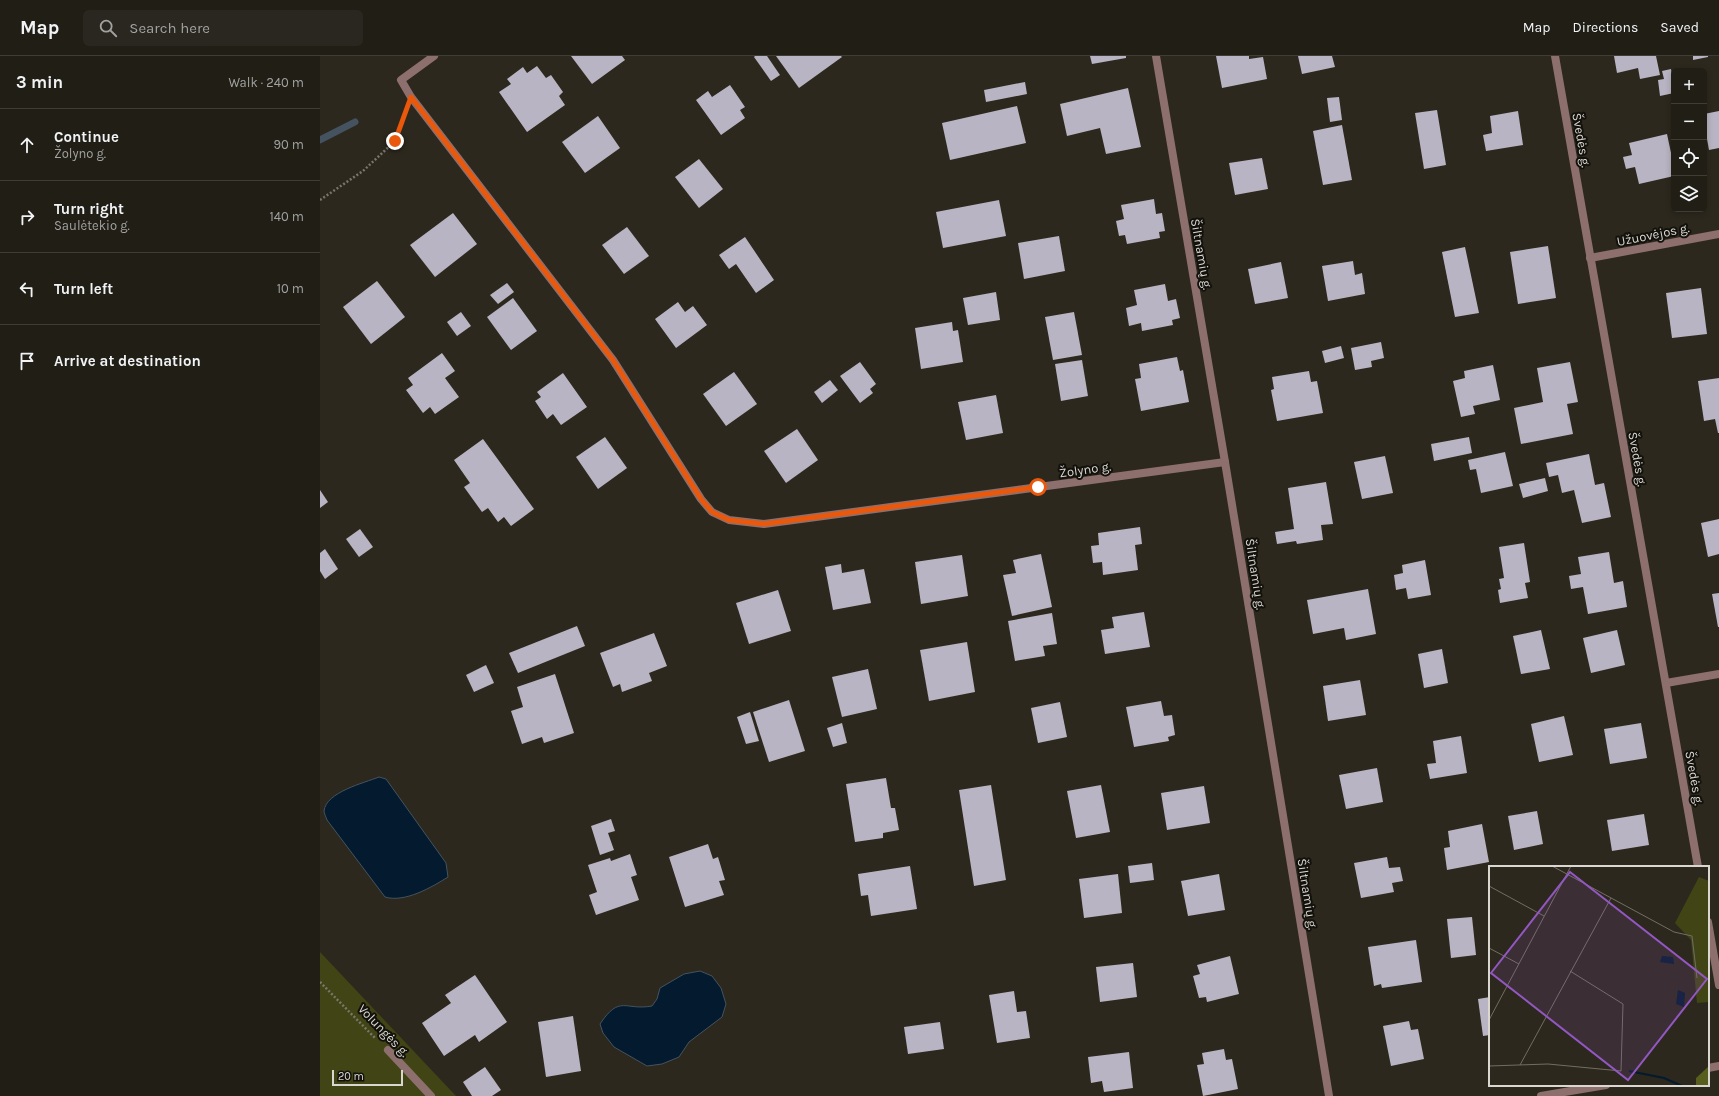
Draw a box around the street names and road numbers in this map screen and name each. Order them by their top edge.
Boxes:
street label: Švedės g. [1569,112,1595,168]
street label: Šiltnamių g. [1188,217,1216,291]
street label: Užuovėjos g. [1616,220,1691,249]
street label: Švedės g. [1625,431,1651,487]
street label: Žolyno g. [1058,457,1112,481]
street label: Šiltnamių g. [1242,537,1270,611]
street label: Švedės g. [1682,750,1708,806]
street label: Šiltnamių g. [1294,857,1322,931]
street label: Volungės g. [355,1001,412,1060]

